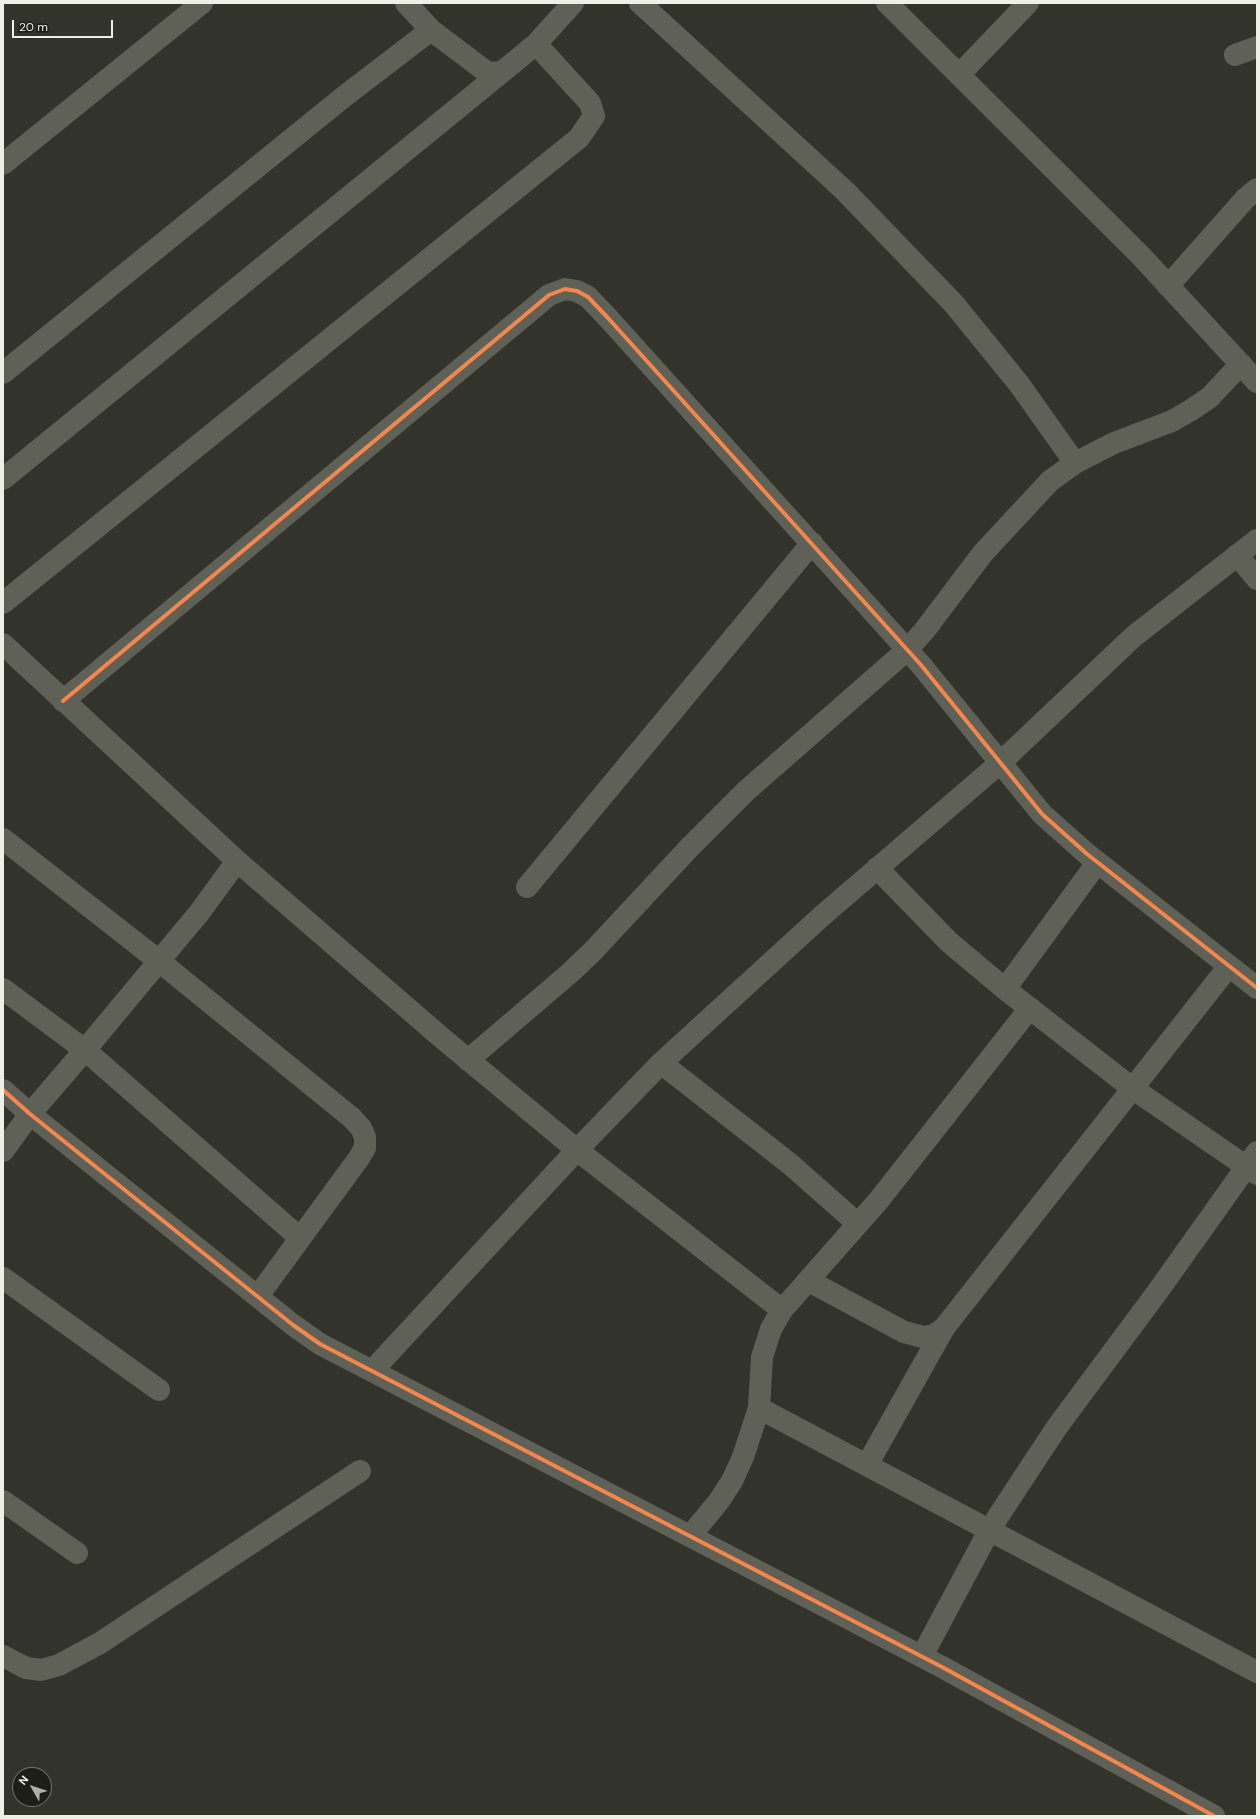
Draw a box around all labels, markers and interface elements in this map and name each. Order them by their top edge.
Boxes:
scale bar [14,12,115,38]
text: 20 m [19,19,48,35]
north arrow [12,1767,52,1807]
text: N [15,1773,31,1788]

